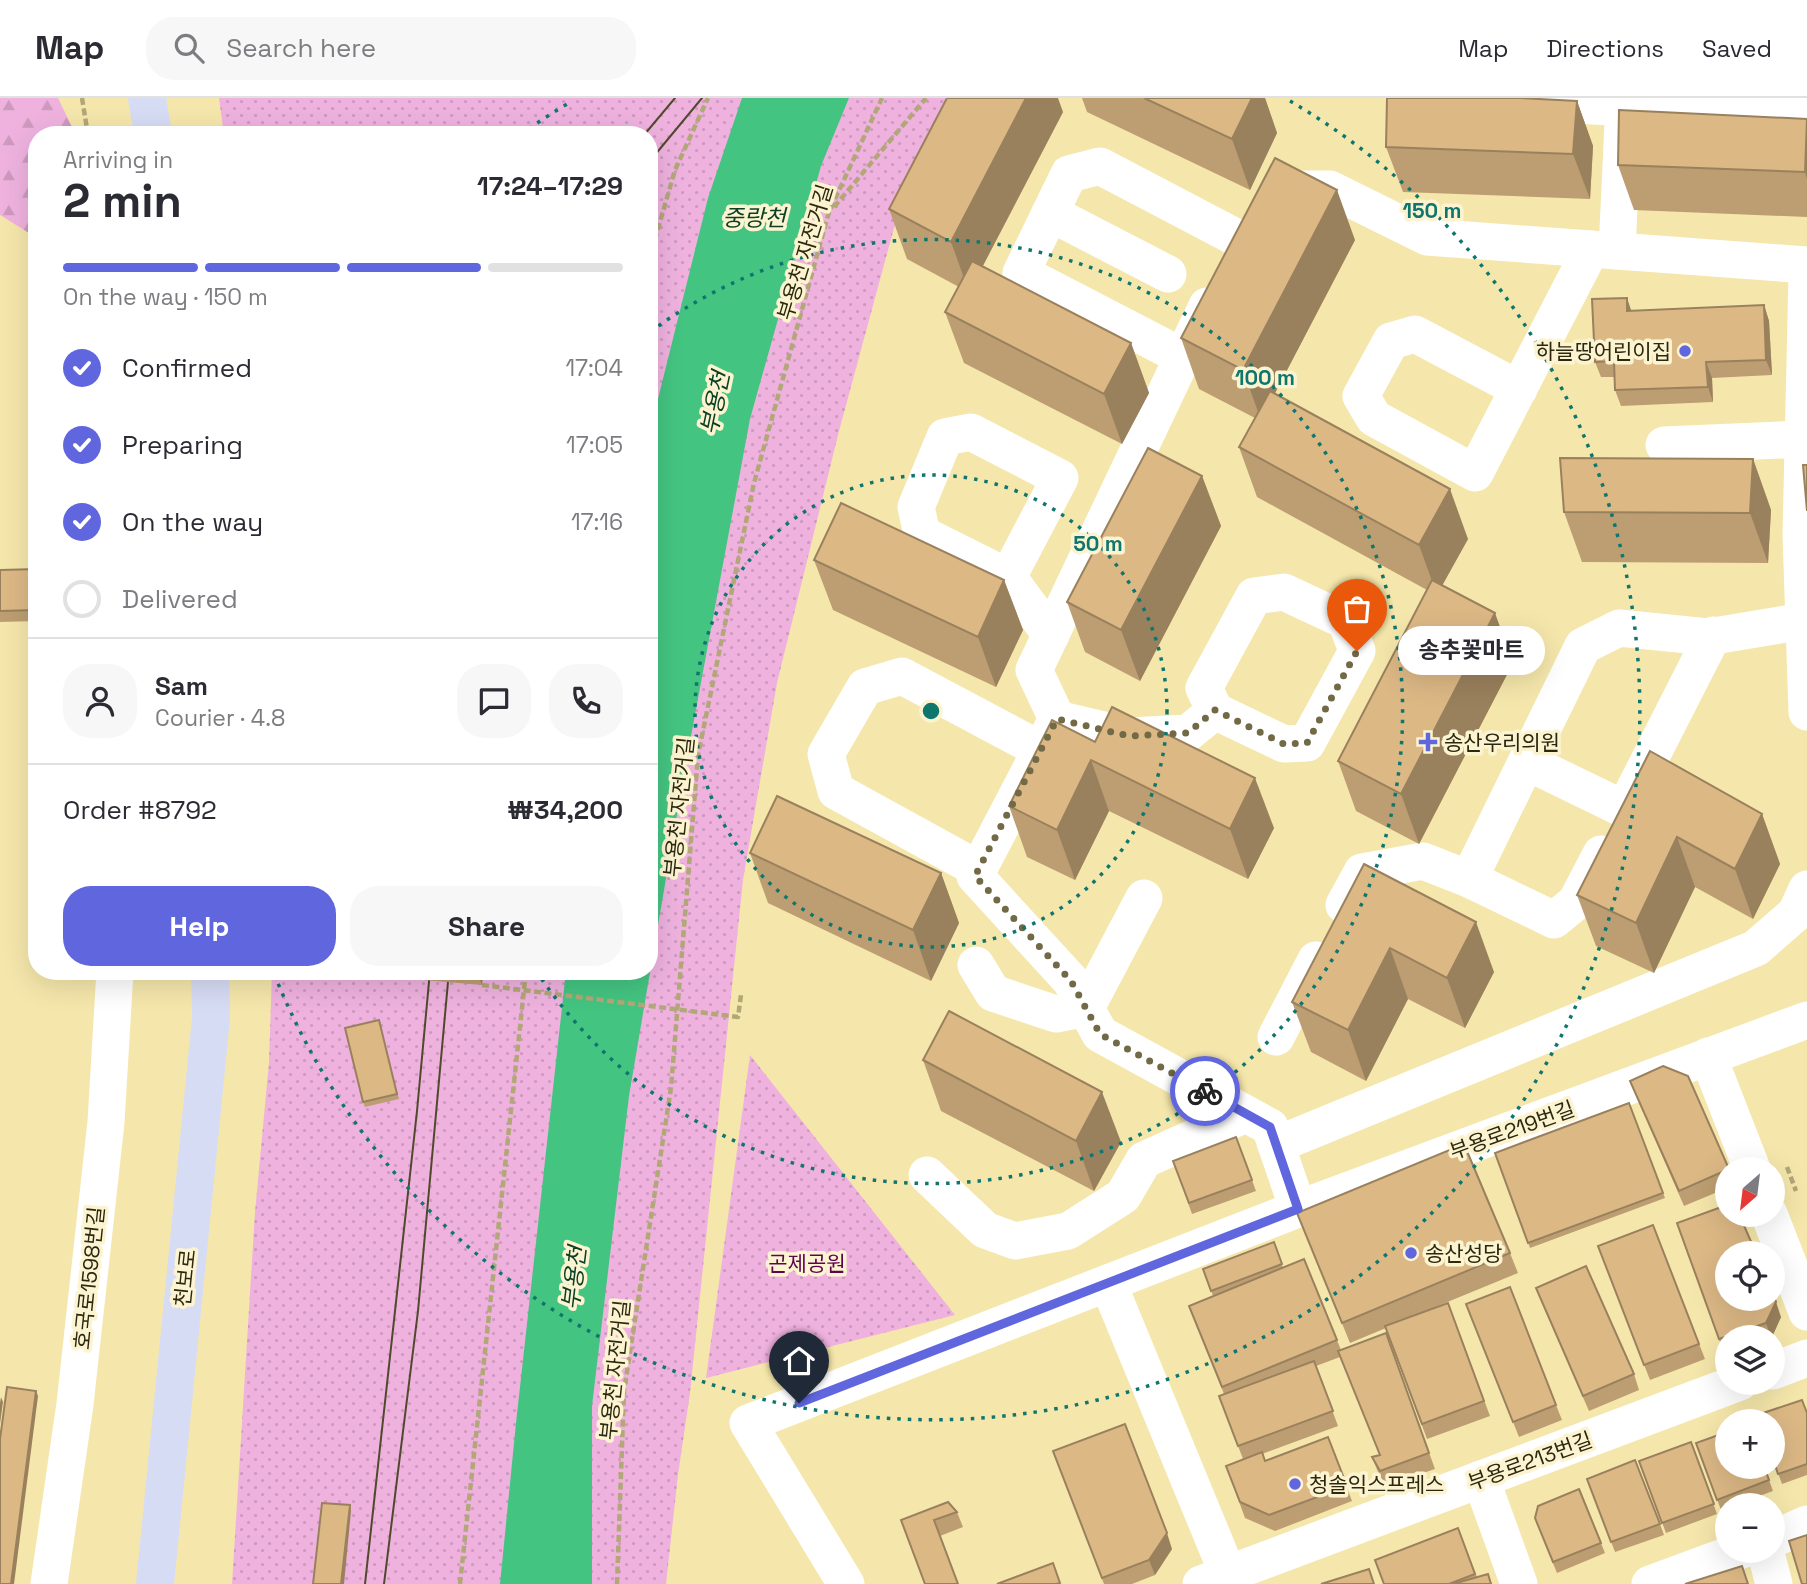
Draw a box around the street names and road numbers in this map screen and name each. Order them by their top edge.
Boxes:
street label: 부용천 자전거길 [772,181,838,323]
street label: 부용천 자전거길 [658,736,700,878]
street label: 부용로219번길 [1446,1095,1578,1165]
street label: 호국로1598번길 [68,1205,110,1351]
street label: 천보로 [169,1248,201,1308]
street label: 부용천 자전거길 [594,1299,636,1441]
street label: 부용로213번길 [1464,1426,1596,1496]

